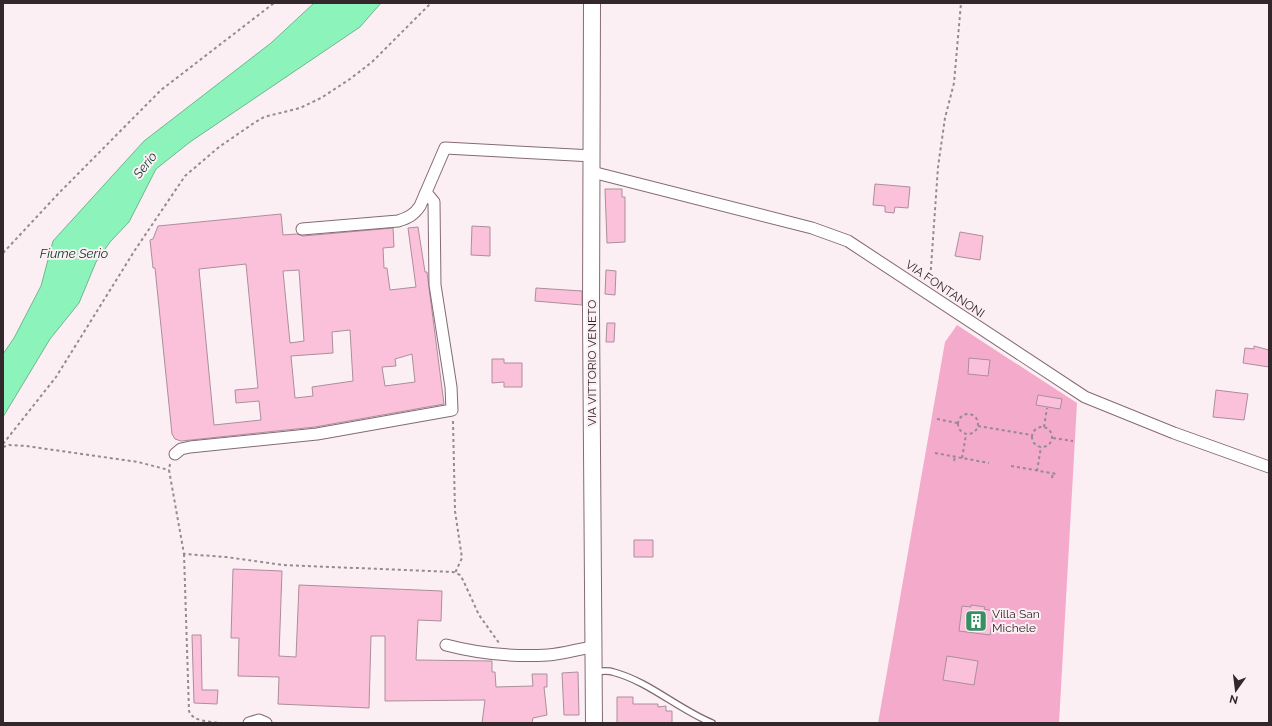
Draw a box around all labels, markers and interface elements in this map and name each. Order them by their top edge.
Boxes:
water label: Serio [129,149,160,182]
water label: Fiume Serio [40,246,108,261]
street label: VIA FONTANONI [903,257,987,321]
street label: VIA VITTORIO VENETO [585,300,599,426]
place label: Villa San Michele [992,607,1040,635]
building icon: Villa San Michele [963,608,989,634]
north arrow [1216,670,1256,710]
text: N [1228,692,1239,707]

